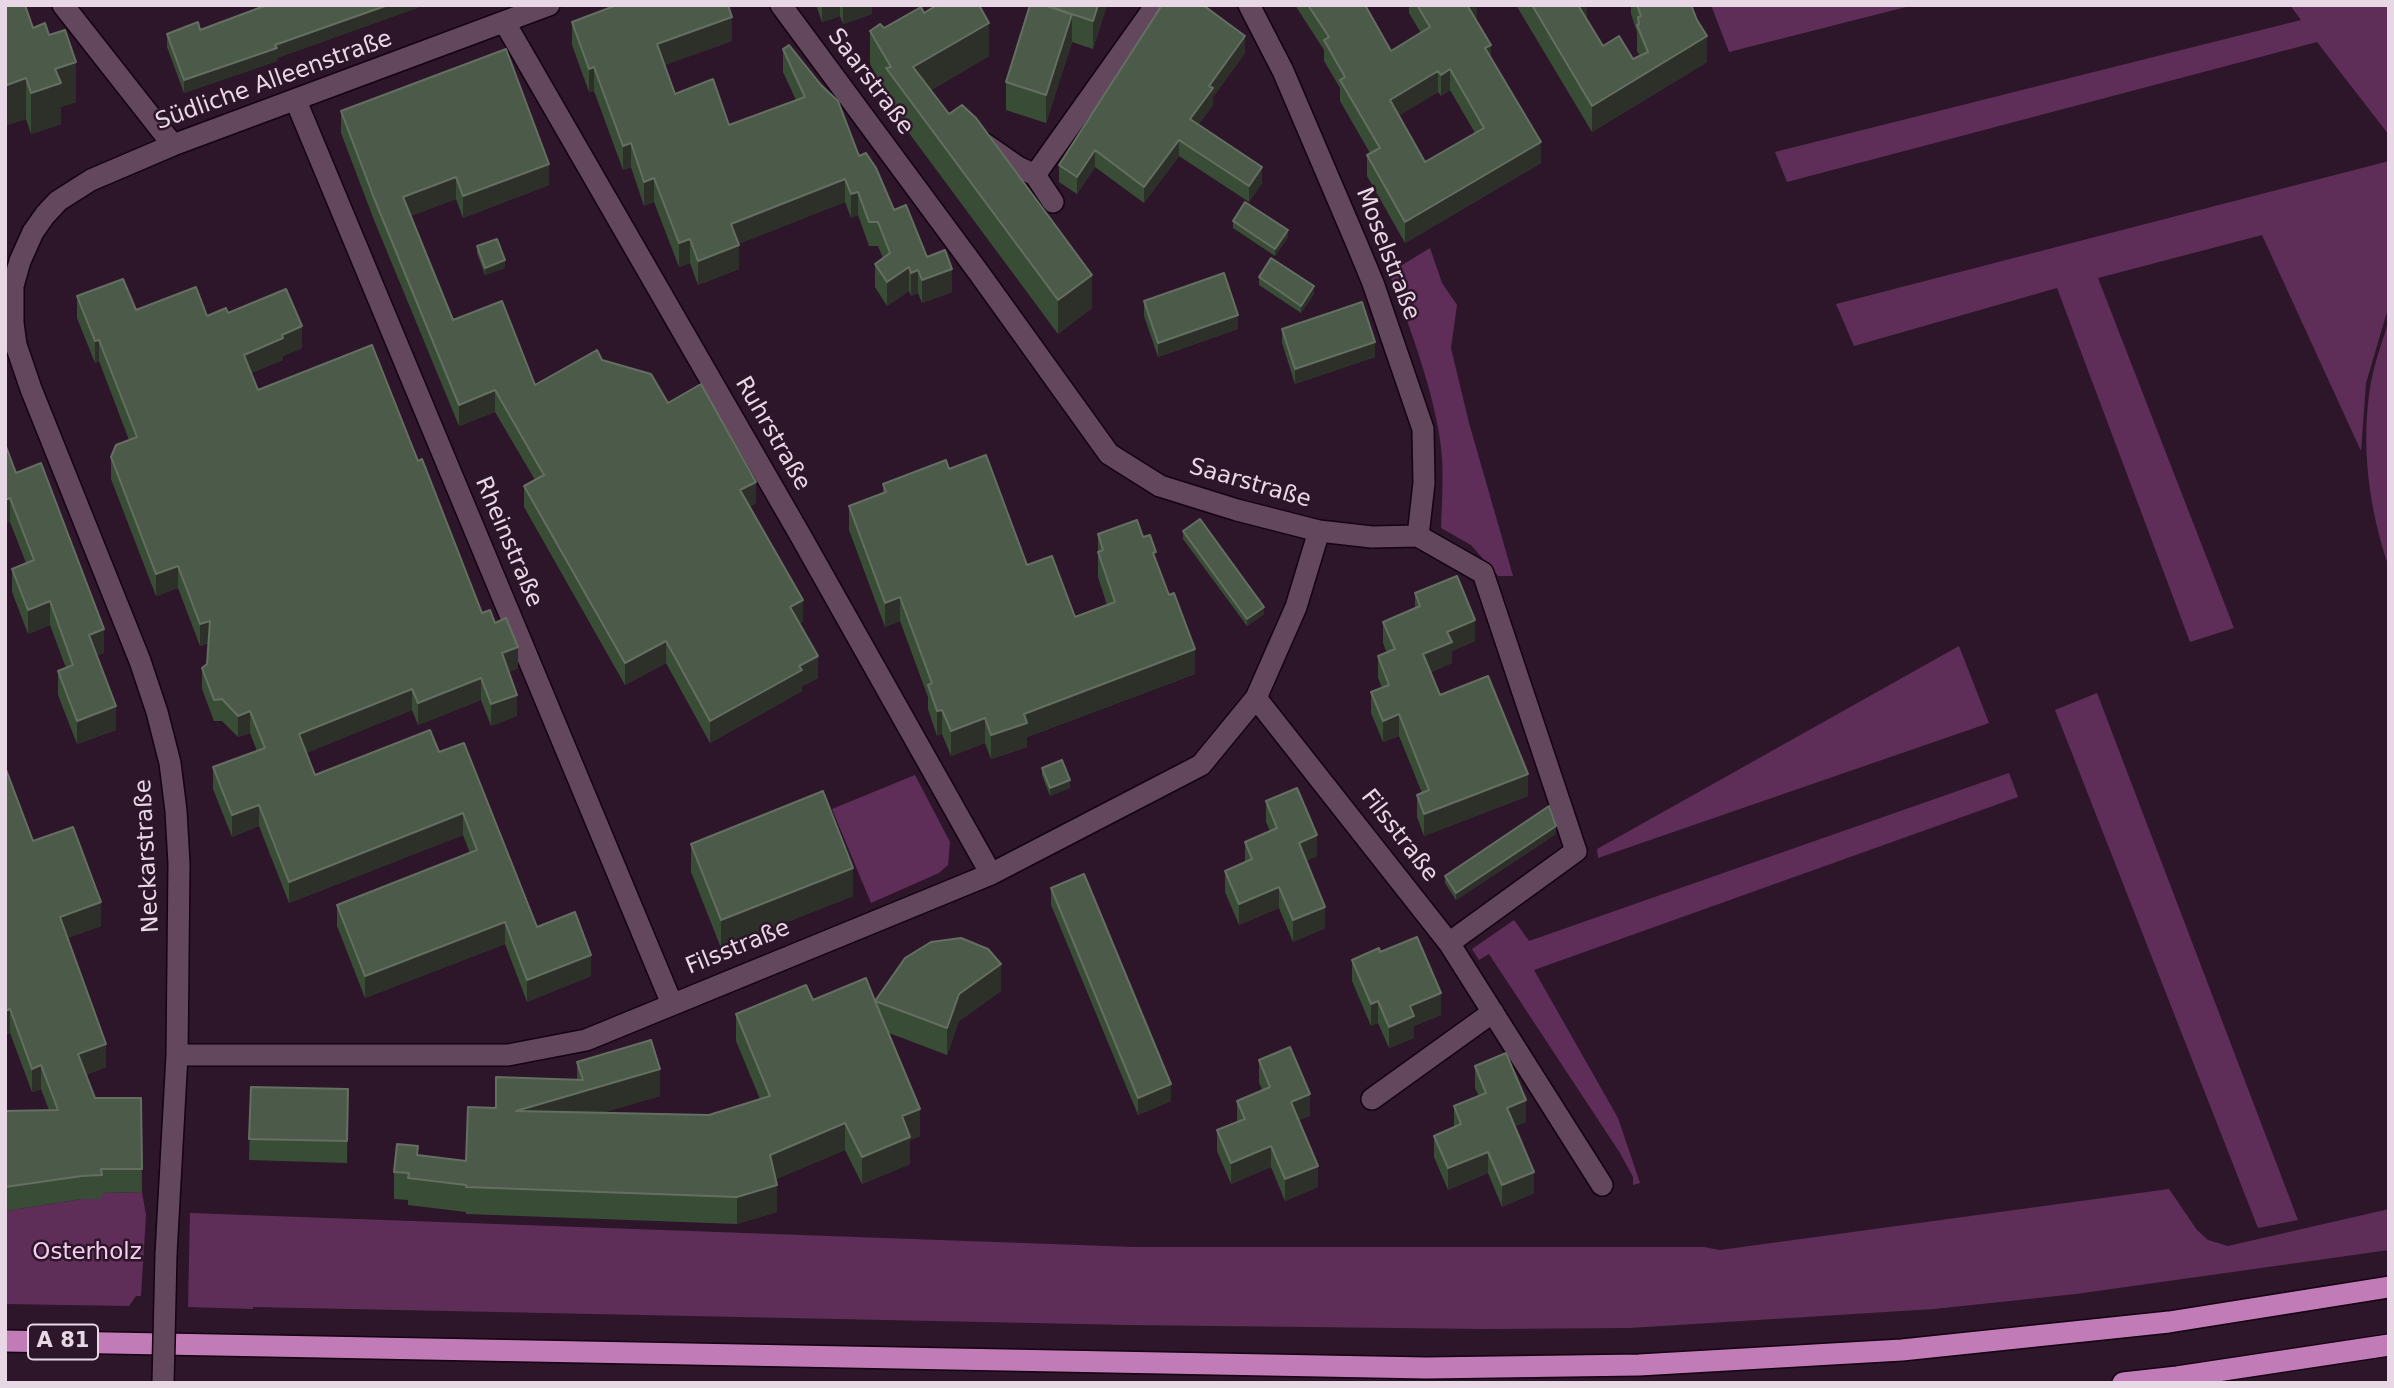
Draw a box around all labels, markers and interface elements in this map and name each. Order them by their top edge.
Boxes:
street label: Saarstraße [821,24,919,140]
street label: Südliche Alleenstraße [152,25,396,137]
street label: Moselstraße [1349,184,1425,324]
street label: Ruhrstraße [728,372,816,496]
street label: Saarstraße [1186,453,1314,515]
street label: Rheinstraße [468,473,548,611]
street label: Neckarstraße [130,779,166,933]
street label: Filsstraße [1354,784,1444,888]
street label: Filsstraße [682,915,794,981]
park label: Osterholz [32,1239,142,1267]
road number: A 81 [28,1324,98,1360]

